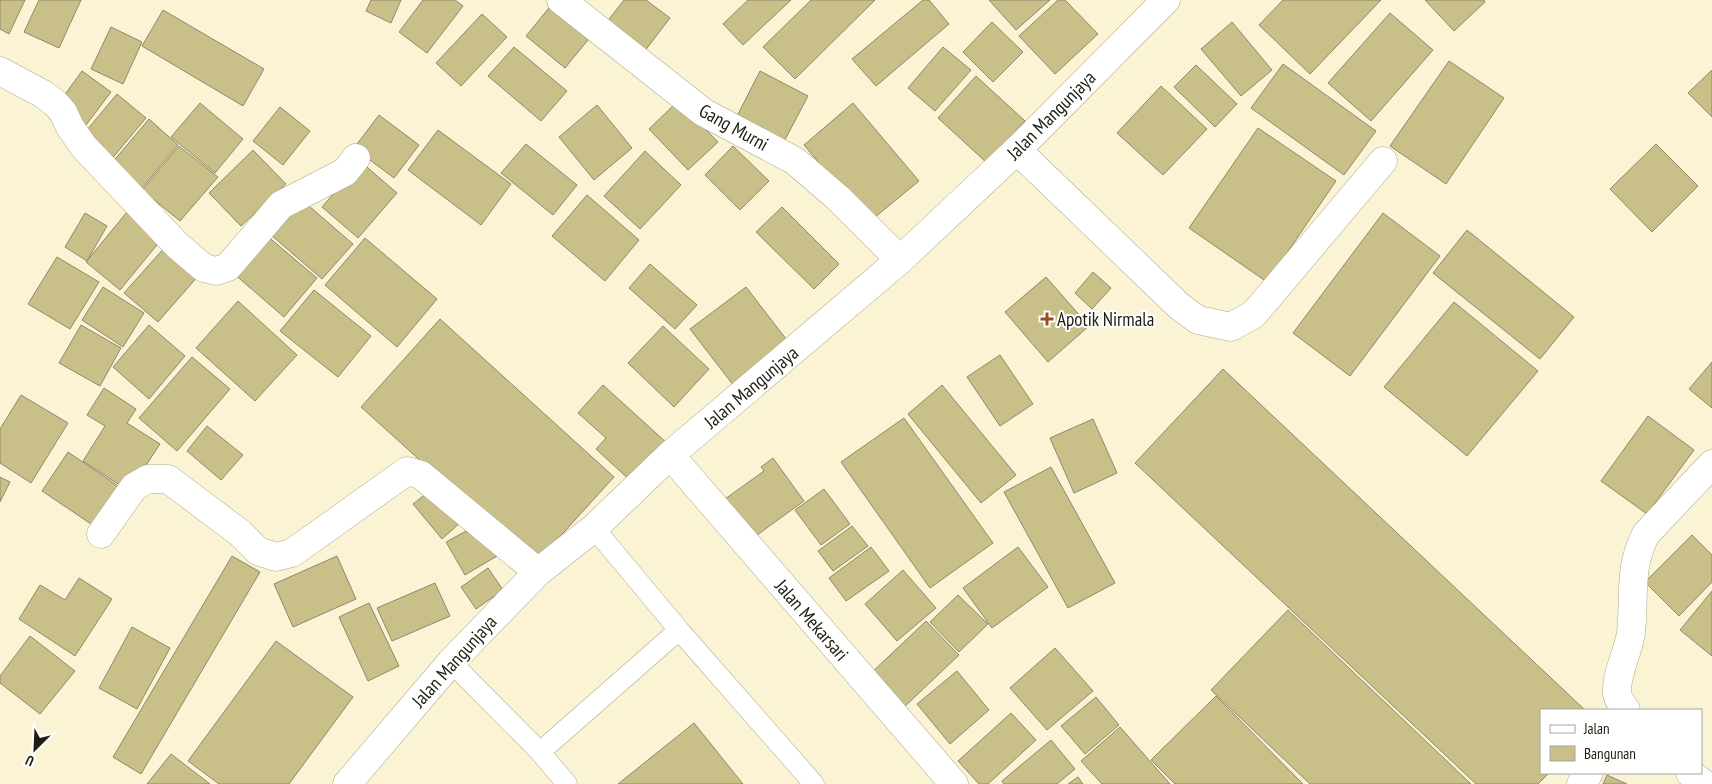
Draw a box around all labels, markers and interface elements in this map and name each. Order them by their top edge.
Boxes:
street label: Jalan Mangunjaya [1001,66,1100,165]
street label: Gang Murni [695,98,773,156]
place label: Apotik Nirmala [1057,307,1154,331]
marker: Apotik Nirmala [1041,313,1053,325]
street label: Jalan Mangunjaya [698,341,803,434]
street label: Jalan Mekarsari [769,574,854,666]
street label: Jalan Mangunjaya [406,610,502,713]
legend [1540,709,1702,774]
text: Jalan [1583,719,1610,738]
north arrow [10,724,60,774]
text: Bangunan [1584,744,1636,763]
text: U [23,751,37,771]

